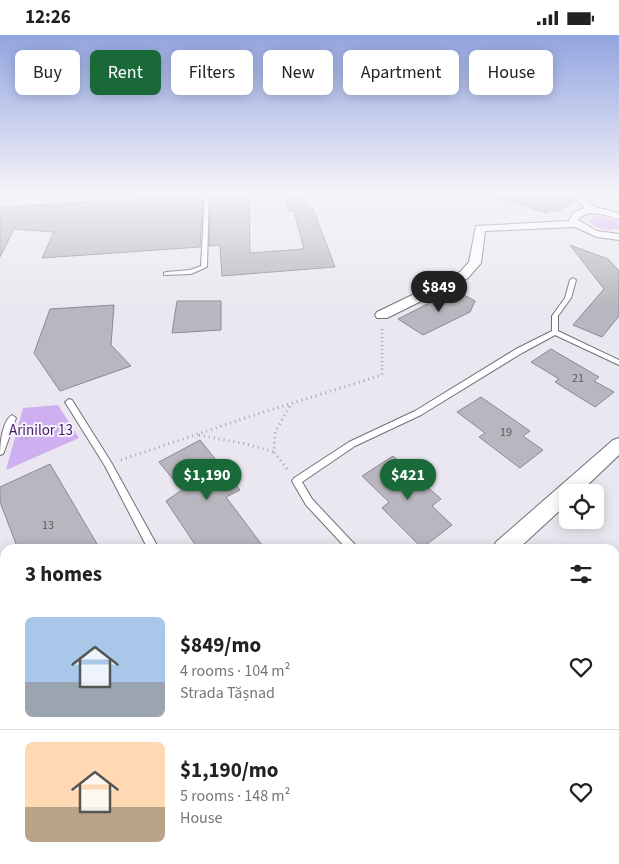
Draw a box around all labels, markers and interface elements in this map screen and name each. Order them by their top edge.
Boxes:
text: 12:26 [25,4,71,31]
chip: Buy [15,50,80,95]
chip: Rent [90,50,161,95]
chip: Filters [171,50,253,95]
chip: New [263,50,333,95]
chip: Apartment [343,50,459,95]
chip: House [469,50,553,95]
pin: $849 [409,271,469,313]
text: $849 [422,276,456,298]
house number: 21 [572,370,584,387]
park label: Arinilor 13 [9,420,73,441]
house number: 19 [500,424,512,441]
pin: $1,190 [166,459,248,501]
pin: $421 [378,459,438,501]
text: $1,190 [183,464,231,486]
text: $421 [391,464,425,486]
map controls [559,484,604,529]
button: locate [559,484,604,529]
house number: 13 [42,517,54,534]
text: 3 homes [25,559,102,589]
icon: filters [567,560,595,588]
text: $849/mo [180,630,261,660]
icon: home [65,637,125,697]
icon: heart [567,653,595,681]
text: 4 rooms · 104 m² [180,660,290,682]
text: Strada Tășnad [180,682,275,704]
text: $1,190/mo [180,755,279,785]
icon: home [65,762,125,822]
icon: heart [567,778,595,806]
text: 5 rooms · 148 m² [180,785,290,807]
text: House [180,807,222,829]

